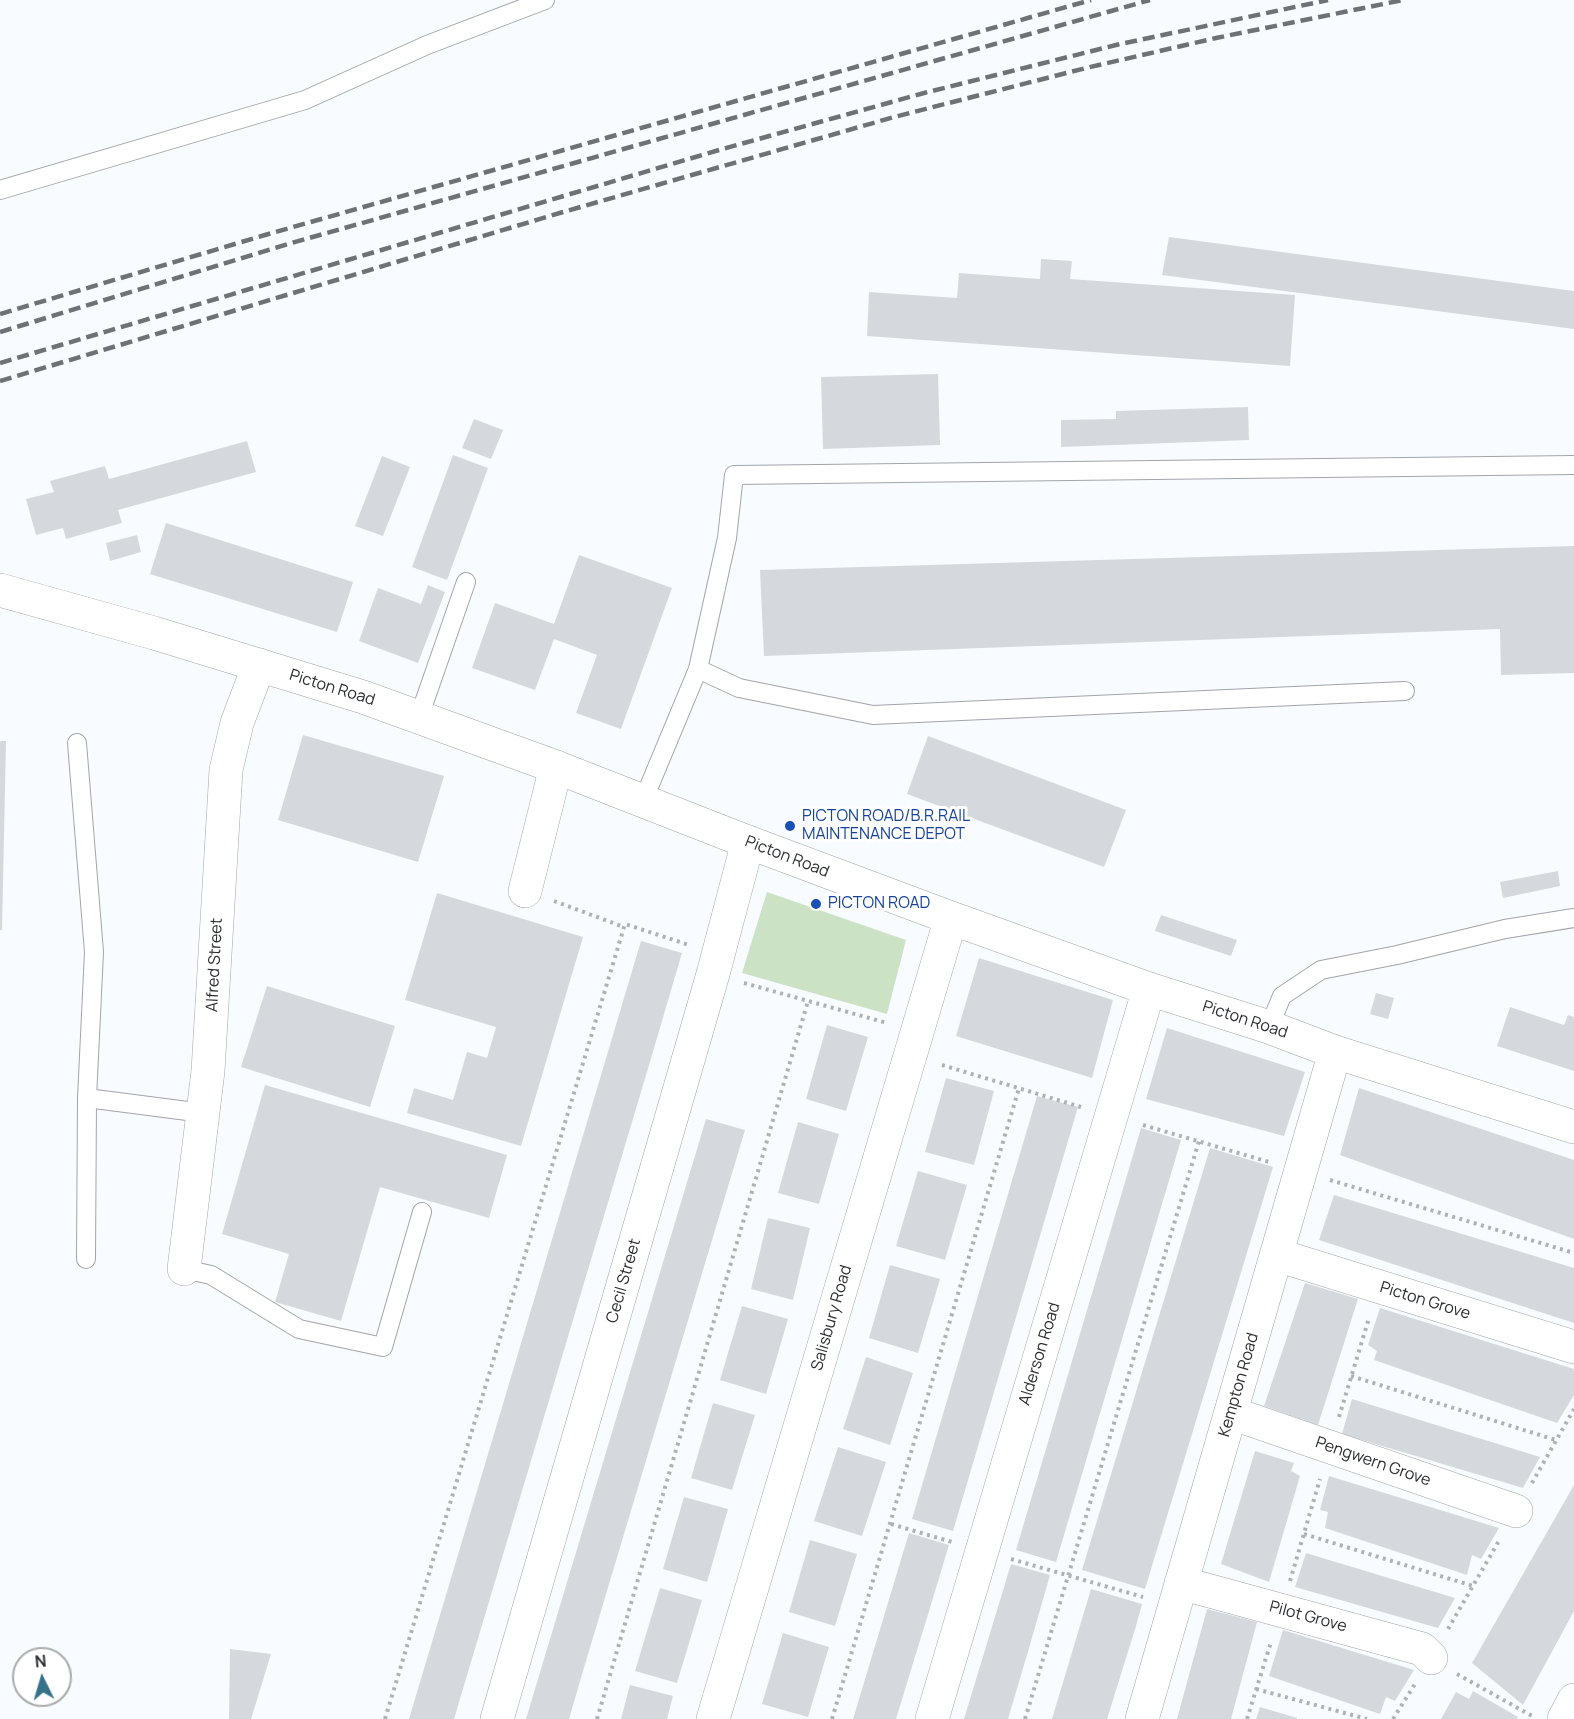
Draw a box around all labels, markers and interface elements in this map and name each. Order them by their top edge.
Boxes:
street label: Picton Road [287,666,377,710]
place label: PICTON ROAD/B.R.RAIL MAINTENANCE DEPOT [802,807,970,845]
marker: PICTON ROAD/B.R.RAIL MAINTENANCE DEPOT [783,819,797,833]
street label: Picton Road [742,832,832,882]
place label: PICTON ROAD [828,894,930,914]
marker: PICTON ROAD [809,897,823,911]
street label: Alfred Street [203,917,227,1013]
street label: Picton Road [1200,997,1290,1043]
street label: Cecil Street [603,1237,645,1325]
street label: Salisbury Road [808,1263,856,1373]
street label: Picton Grove [1377,1278,1473,1324]
street label: Alderson Road [1015,1300,1065,1408]
street label: Kempton Road [1215,1331,1263,1439]
street label: Pengwern Grove [1313,1433,1433,1491]
street label: Pilot Grove [1267,1597,1349,1637]
north arrow [12,1647,72,1707]
text: N [34,1650,47,1673]

